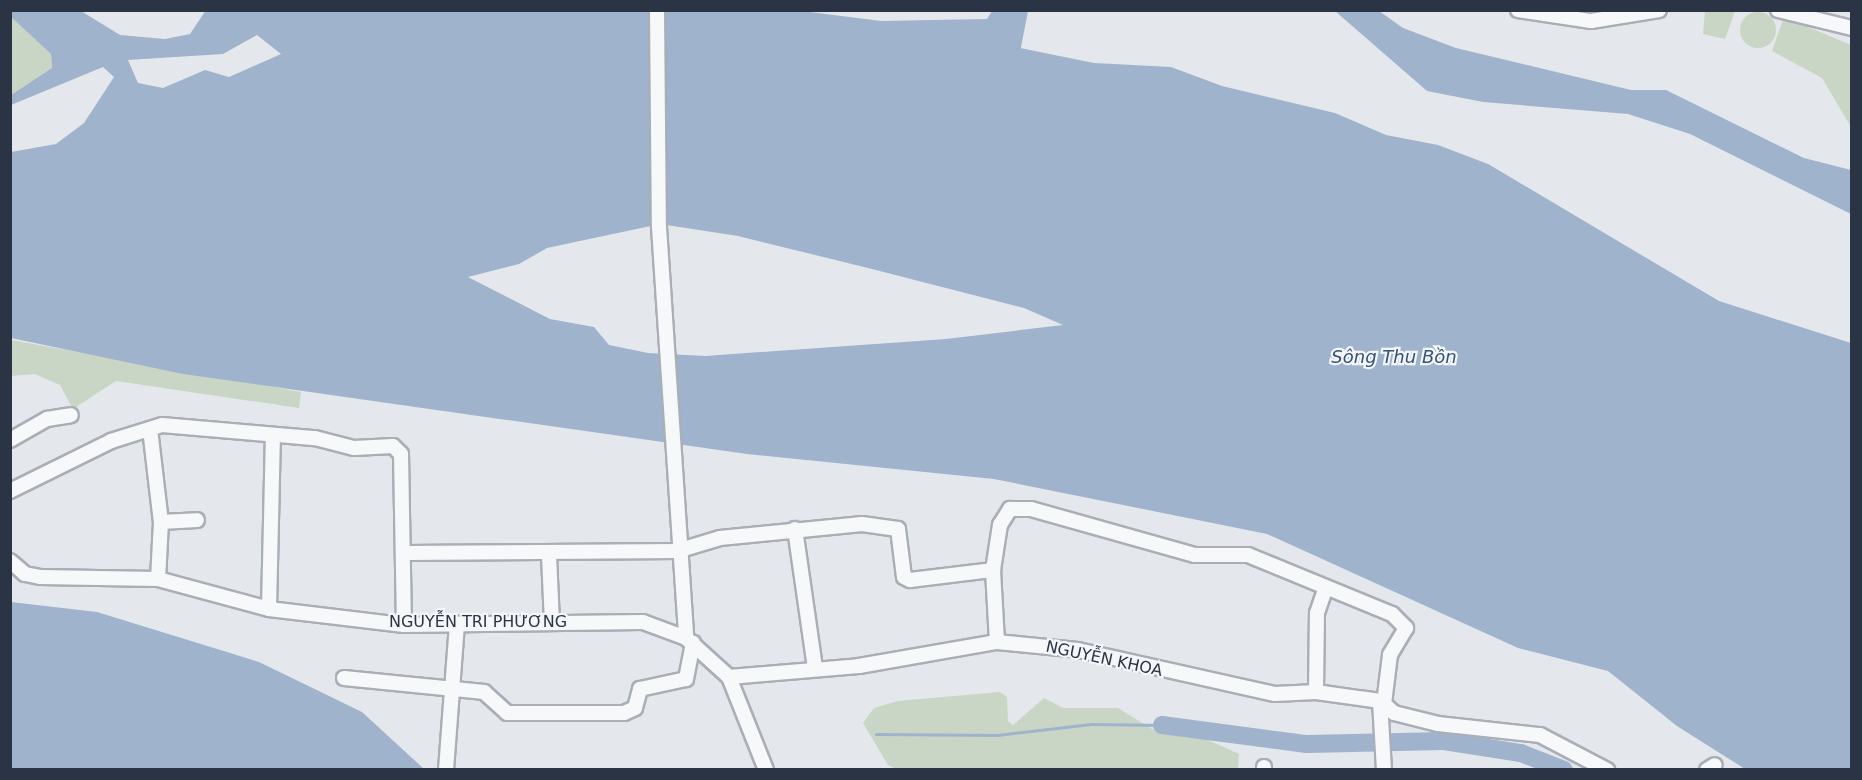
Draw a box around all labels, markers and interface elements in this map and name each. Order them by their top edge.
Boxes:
water label: Sông Thu Bồn [1331,346,1457,368]
street label: NGUYỄN TRI PHƯƠNG [389,612,567,632]
street label: NGUYỄN KHOA [1044,637,1164,681]

